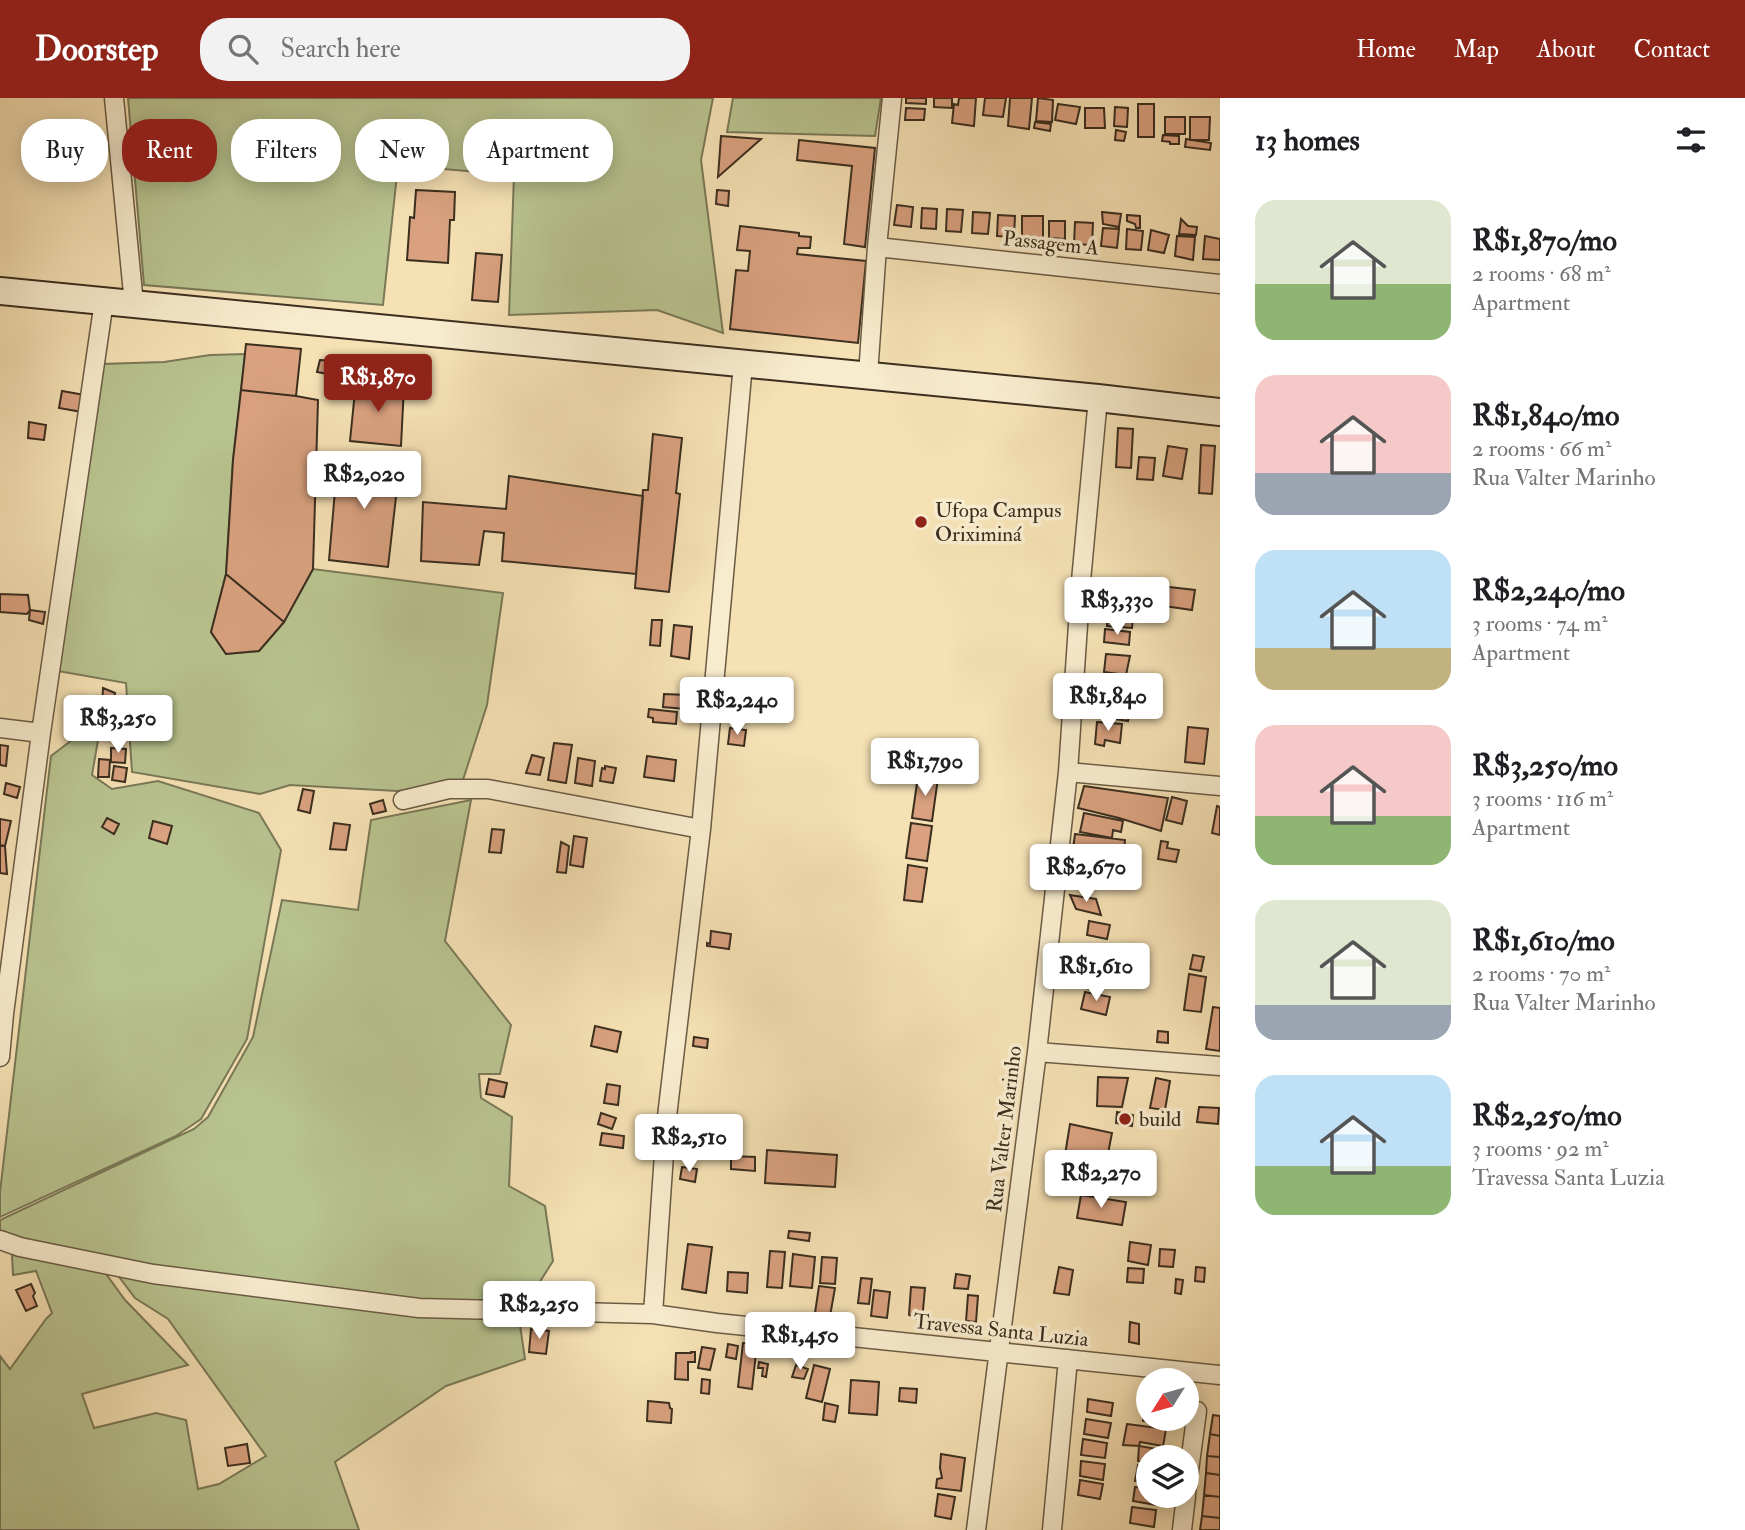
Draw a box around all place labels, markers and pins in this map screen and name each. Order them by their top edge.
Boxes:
pin: R$1,870 [313,354,443,414]
pin: R$2,020 [299,452,429,511]
place label: Ufopa Campus Oriximiná [935,497,1061,548]
marker: Ufopa Campus Oriximiná [913,514,929,530]
pin: R$3,330 [1052,578,1182,637]
pin: R$1,840 [1043,674,1173,733]
pin: R$2,240 [672,678,802,737]
pin: R$3,250 [53,696,183,755]
pin: R$1,790 [860,738,990,798]
pin: R$2,670 [1021,844,1151,904]
pin: R$1,610 [1031,944,1161,1003]
place label: build [1139,1106,1182,1133]
marker: build [1117,1111,1133,1127]
pin: R$2,510 [624,1114,754,1174]
pin: R$2,270 [1036,1150,1166,1210]
pin: R$2,250 [474,1282,604,1341]
pin: R$1,450 [735,1312,865,1372]

